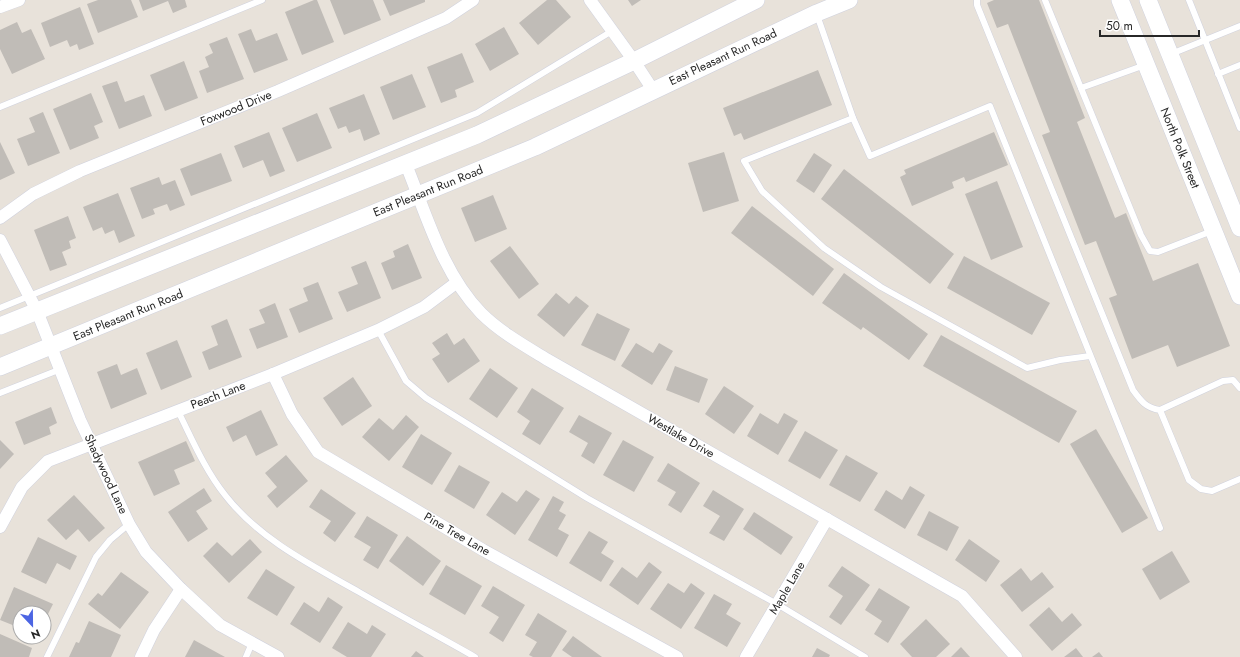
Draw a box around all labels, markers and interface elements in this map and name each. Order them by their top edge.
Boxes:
scale bar [1100,12,1199,38]
text: 50 m [1106,17,1133,35]
street label: East Pleasant Run Road [666,24,780,90]
street label: Foxwood Drive [198,86,274,130]
street label: North Polk Street [1156,105,1204,191]
street label: East Pleasant Run Road [370,161,486,221]
street label: East Pleasant Run Road [70,285,186,345]
street label: Peach Lane [188,376,248,414]
street label: Westlake Drive [644,409,718,463]
street label: Shadywood Lane [80,431,132,517]
street label: Pine Tree Lane [420,508,494,560]
street label: Maple Lane [765,558,809,618]
north arrow [12,605,52,645]
text: N [29,625,43,643]

